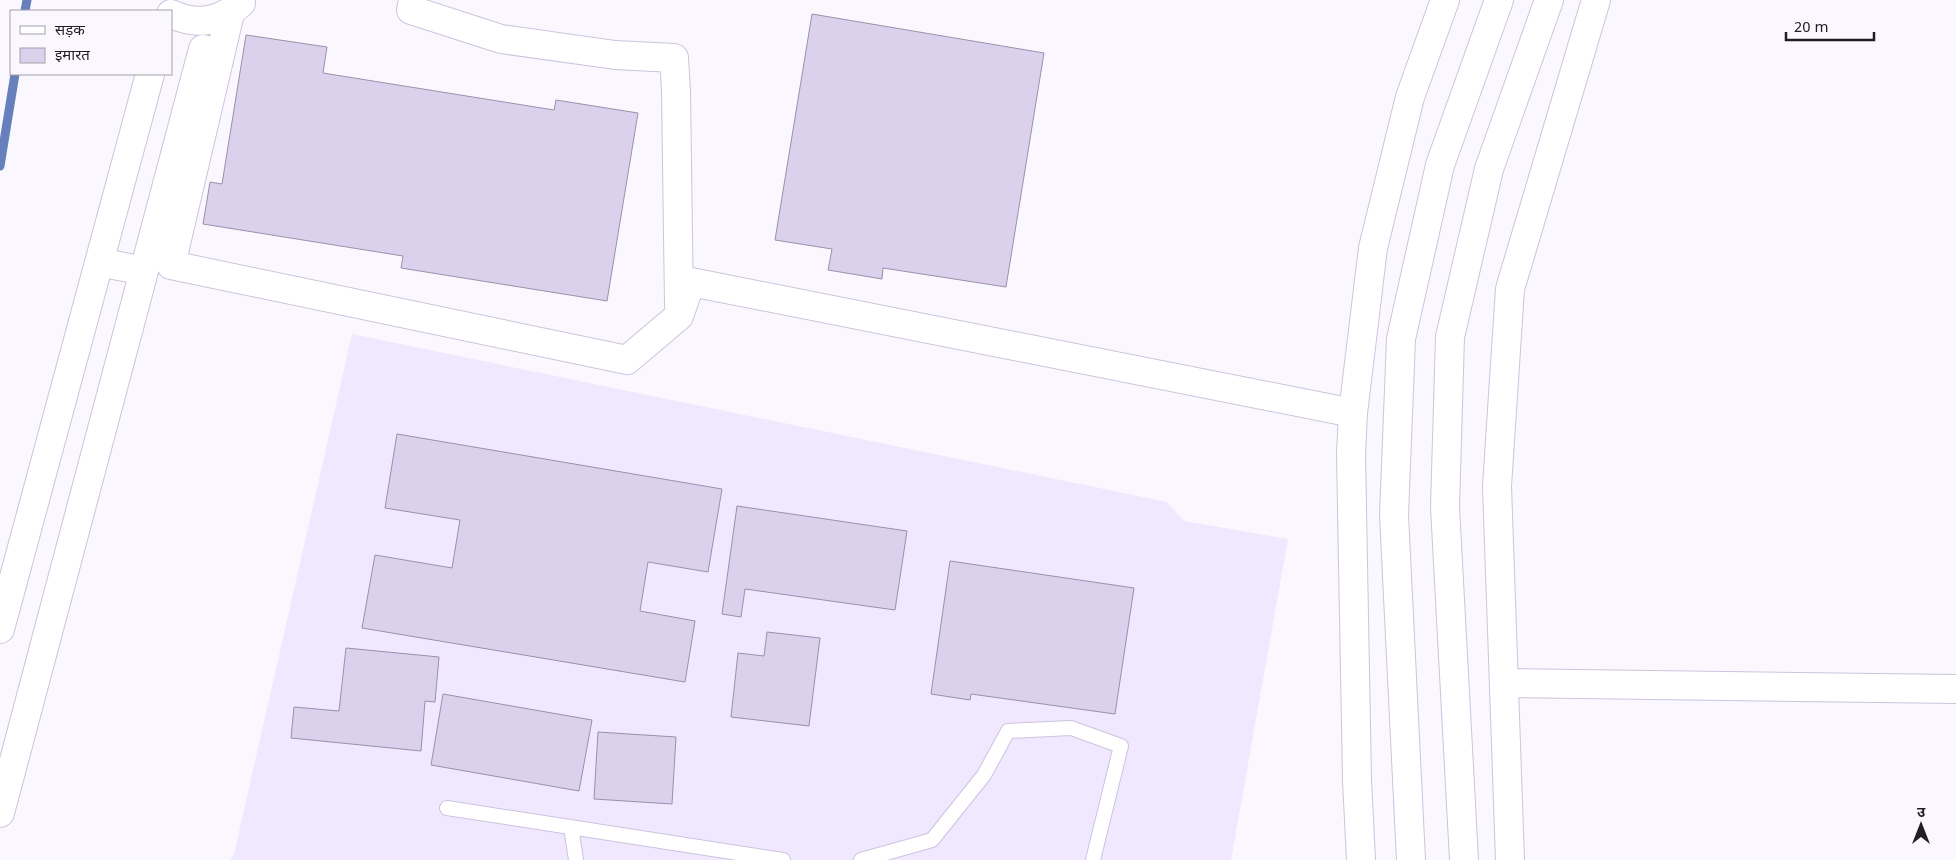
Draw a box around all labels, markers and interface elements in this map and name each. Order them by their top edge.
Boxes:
legend [10,10,172,75]
scale bar [1786,10,1874,42]
text: 20 m [1794,19,1828,38]
text: सड़क [55,22,85,41]
text: इमारत [55,47,90,66]
north arrow [1896,800,1946,850]
text: उ [1917,804,1926,823]

